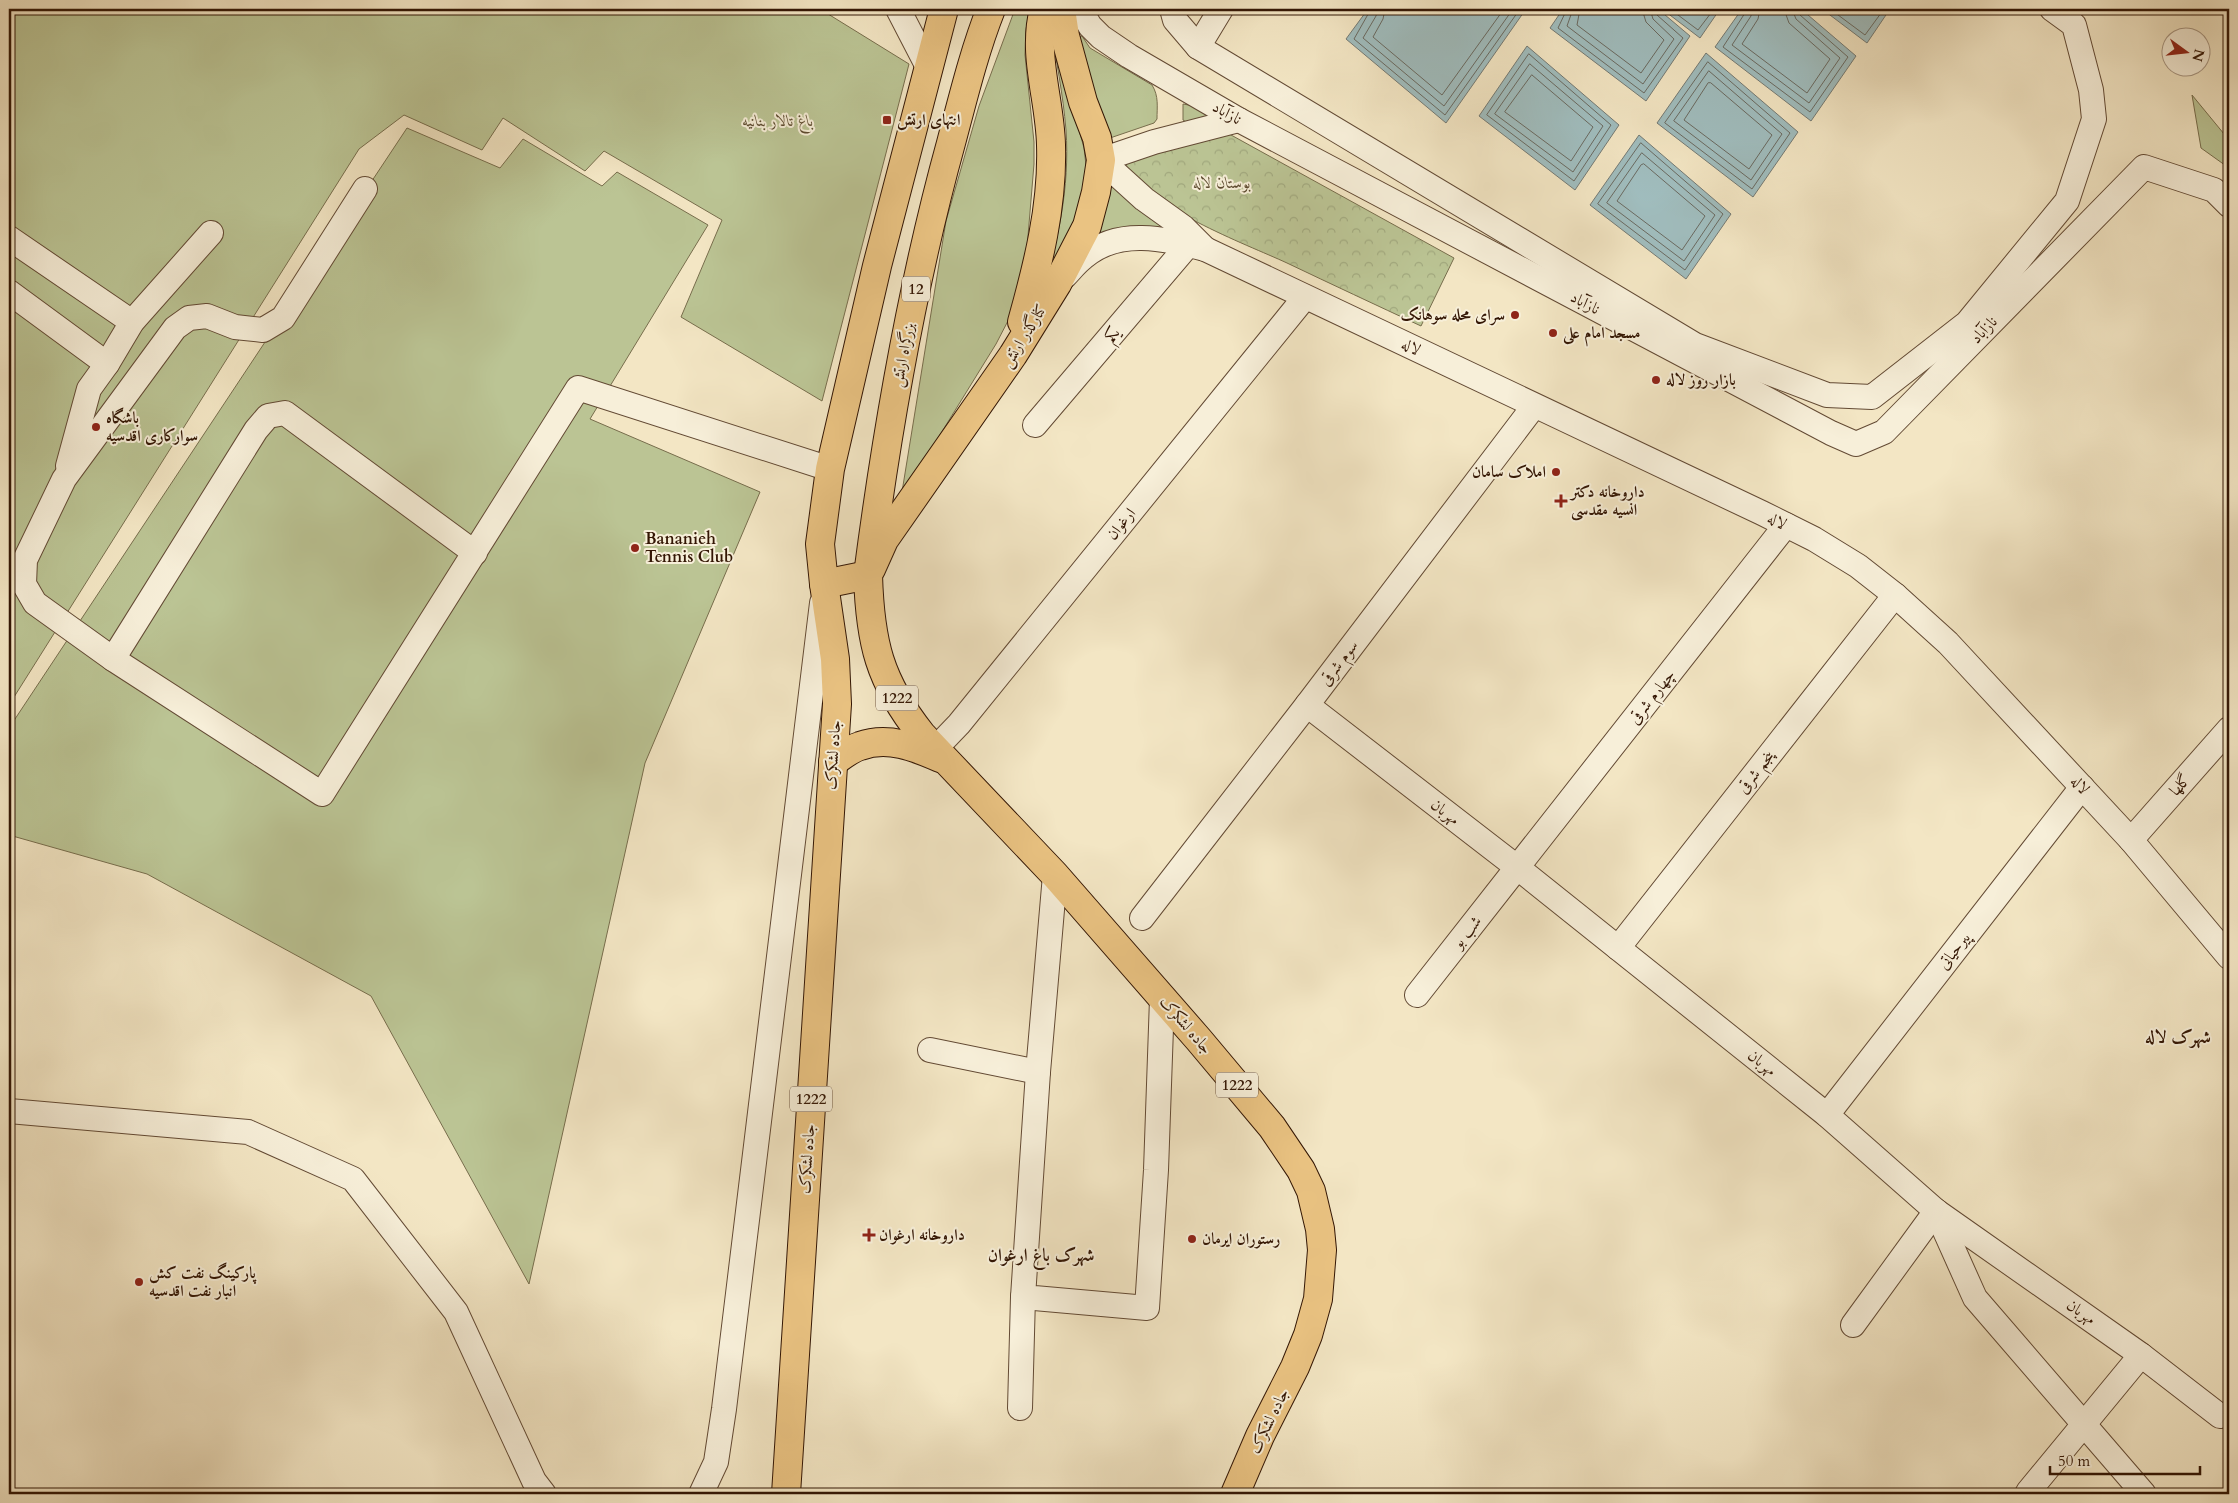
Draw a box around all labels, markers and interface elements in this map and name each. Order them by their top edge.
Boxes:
north arrow [2160,28,2210,78]
text: N [2187,47,2209,64]
street label: نازآباد [1208,96,1246,130]
place label: انتهای ارتش [897,109,960,131]
park label: باغ تالار بنانیه [742,110,814,134]
marker: انتهای ارتش [881,114,893,126]
park label: بوستان لاله [1193,172,1251,194]
road number: 12 [902,276,930,302]
street label: نازآباد [1566,286,1604,320]
street label: کنارگذر ارتش [995,299,1052,372]
place label: سرای محله سوهانک [1401,304,1505,326]
marker: سرای محله سوهانک [1509,309,1521,321]
street label: نازآباد [1966,311,2002,349]
street label: بزرگراه ارتش [886,321,920,389]
street label: یکم [1099,322,1129,350]
place label: مسجد امام علی [1562,322,1640,347]
marker: مسجد امام علی [1547,327,1559,339]
street label: لاله [1398,333,1424,361]
place label: بازار روز لاله [1666,369,1736,391]
marker: بازار روز لاله [1650,374,1662,386]
place label: باشگاه سوارکاری اقدسیه [106,407,198,447]
marker: باشگاه سوارکاری اقدسیه [90,421,102,433]
place label: املاک سامان [1472,461,1546,483]
marker: املاک سامان [1550,466,1562,478]
place label: داروخانه دکتر انسیه مقدسی [1569,481,1645,521]
marker: داروخانه دکتر انسیه مقدسی [1555,495,1567,507]
street label: ارغوان [1101,503,1141,545]
street label: لاله [1764,507,1791,535]
place label: Bananieh Tennis Club [645,528,733,568]
marker: Bananieh Tennis Club [629,542,641,554]
street label: سوم شرقی [1315,636,1366,692]
street label: چهارم شرقی [1624,665,1683,731]
road number: 1222 [876,686,918,710]
street label: جاده لشکرک [820,719,846,791]
street label: پنجم شرقی [1732,745,1784,801]
street label: گلها [2164,769,2196,801]
street label: لاله [2065,771,2095,800]
street label: مهربان [1426,794,1464,830]
street label: شب بو [1446,911,1487,954]
street label: پیرحیاتی [1933,927,1976,974]
street label: جاده لشکرک [1155,991,1217,1059]
district label: شهرک لاله [2145,1025,2211,1050]
street label: مهربان [1743,1045,1781,1081]
road number: 1222 [1216,1072,1258,1098]
road number: 1222 [790,1086,832,1112]
street label: جاده لشکرک [794,1123,820,1195]
place label: داروخانه ارغوان [879,1224,965,1246]
place label: رستوران ايرمان [1202,1228,1281,1250]
marker: داروخانه ارغوان [863,1229,875,1241]
marker: رستوران ايرمان [1186,1233,1198,1245]
district label: شهرک باغ ارغوان [988,1243,1094,1270]
place label: پارکینگ نفت کش انبار نفت اقدسیه [149,1262,257,1302]
marker: پارکینگ نفت کش انبار نفت اقدسیه [133,1276,145,1288]
street label: مهربان [2062,1294,2100,1330]
street label: جاده لشکرک [1244,1385,1294,1457]
scale bar [2050,1443,2200,1475]
text: 50 m [2058,1451,2090,1471]

